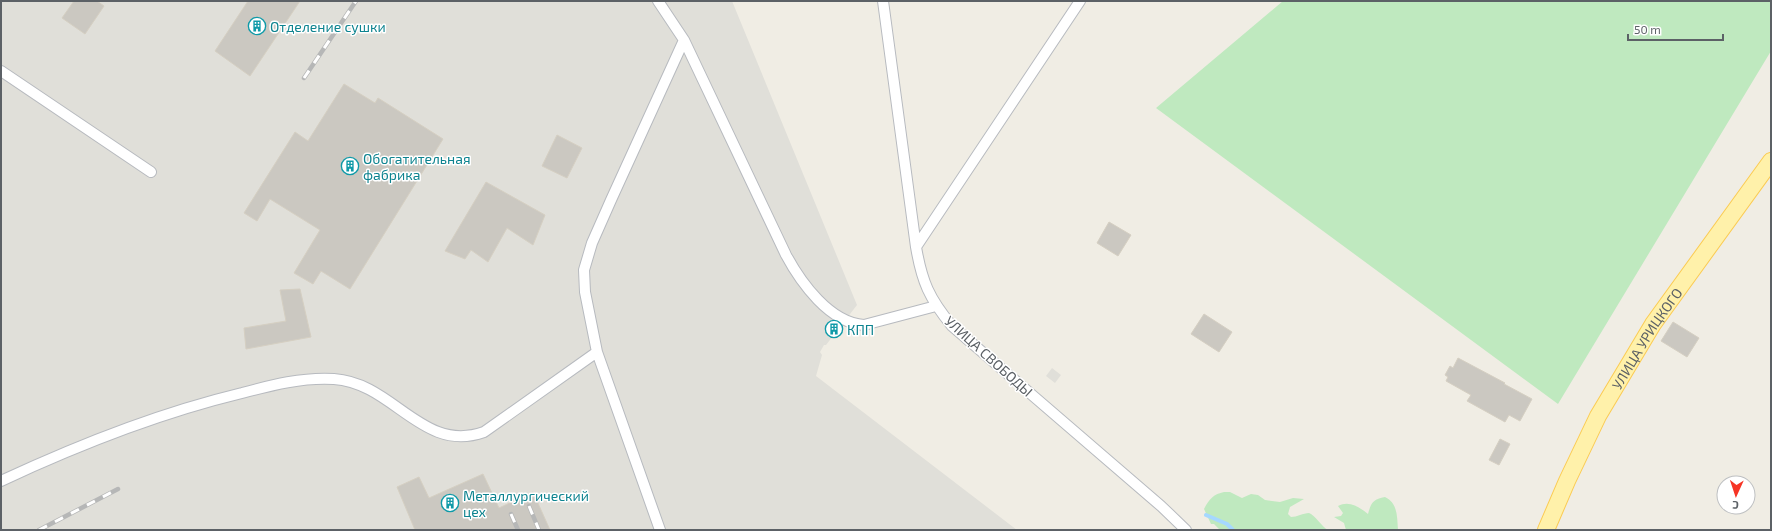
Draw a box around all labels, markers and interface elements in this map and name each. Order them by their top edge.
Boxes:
building icon: Отделение сушки [247,16,267,36]
scale bar [1628,16,1723,42]
place label: Отделение сушки [270,18,386,35]
text: 50 m [1634,22,1661,36]
place label: Обогатительная фабрика [363,150,471,183]
building icon: Обогатительная фабрика [340,156,360,176]
street label: УЛИЦА УРИЦКОГО [1608,284,1685,392]
street label: УЛИЦА СВОБОДЫ [941,312,1037,400]
building icon: КПП [824,319,844,339]
place label: КПП [847,321,874,338]
north arrow [1716,475,1756,515]
place label: Металлургический цех [463,487,589,520]
building icon: Металлургический цех [440,493,460,513]
text: С [1731,499,1739,512]

